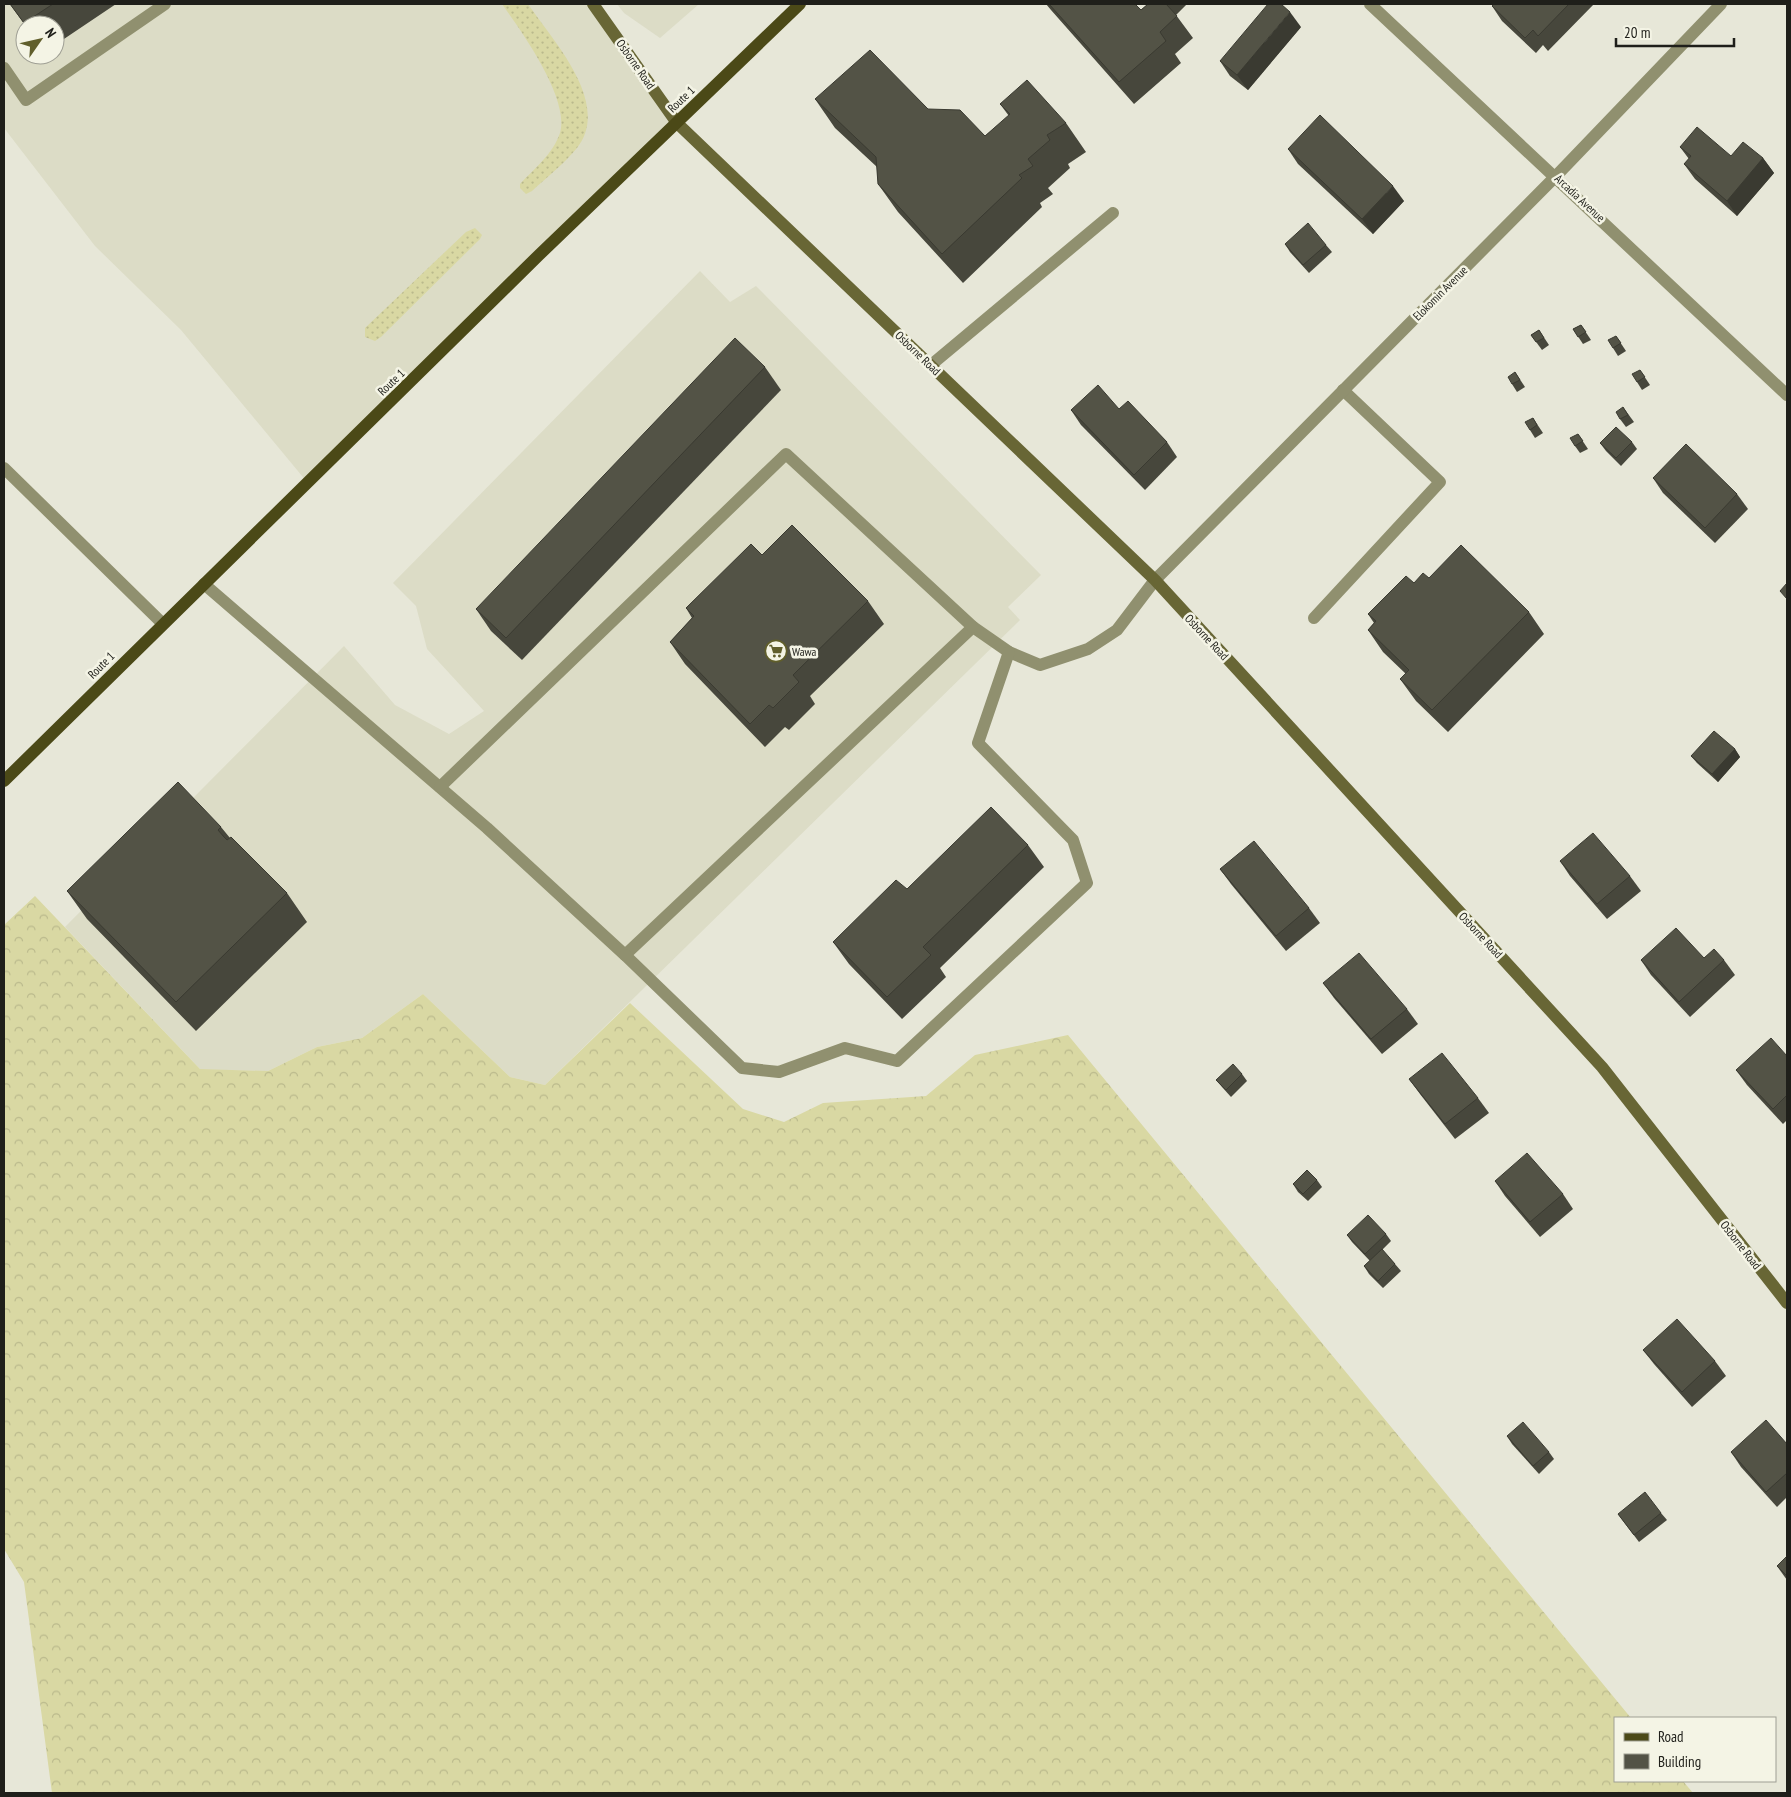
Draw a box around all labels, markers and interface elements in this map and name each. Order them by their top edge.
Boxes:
north arrow [15,15,65,65]
scale bar [1616,15,1734,47]
text: 20 m [1624,23,1650,42]
text: N [41,25,60,41]
street label: Osborne Road [613,36,659,92]
street label: Route 1 [664,83,698,115]
street label: Arcadia Avenue [1552,171,1608,225]
street label: Elokomin Avenue [1410,263,1470,323]
street label: Osborne Road [892,328,944,378]
street label: Route 1 [374,366,408,398]
street label: Osborne Road [1182,611,1232,663]
supermarket icon: Wawa [764,639,788,663]
place label: Wawa [792,644,817,659]
street label: Route 1 [84,648,118,682]
street label: Osborne Road [1456,909,1506,961]
street label: Osborne Road [1717,1218,1765,1272]
legend [1614,1717,1776,1782]
text: Road [1658,1727,1684,1746]
text: Building [1658,1752,1701,1771]

